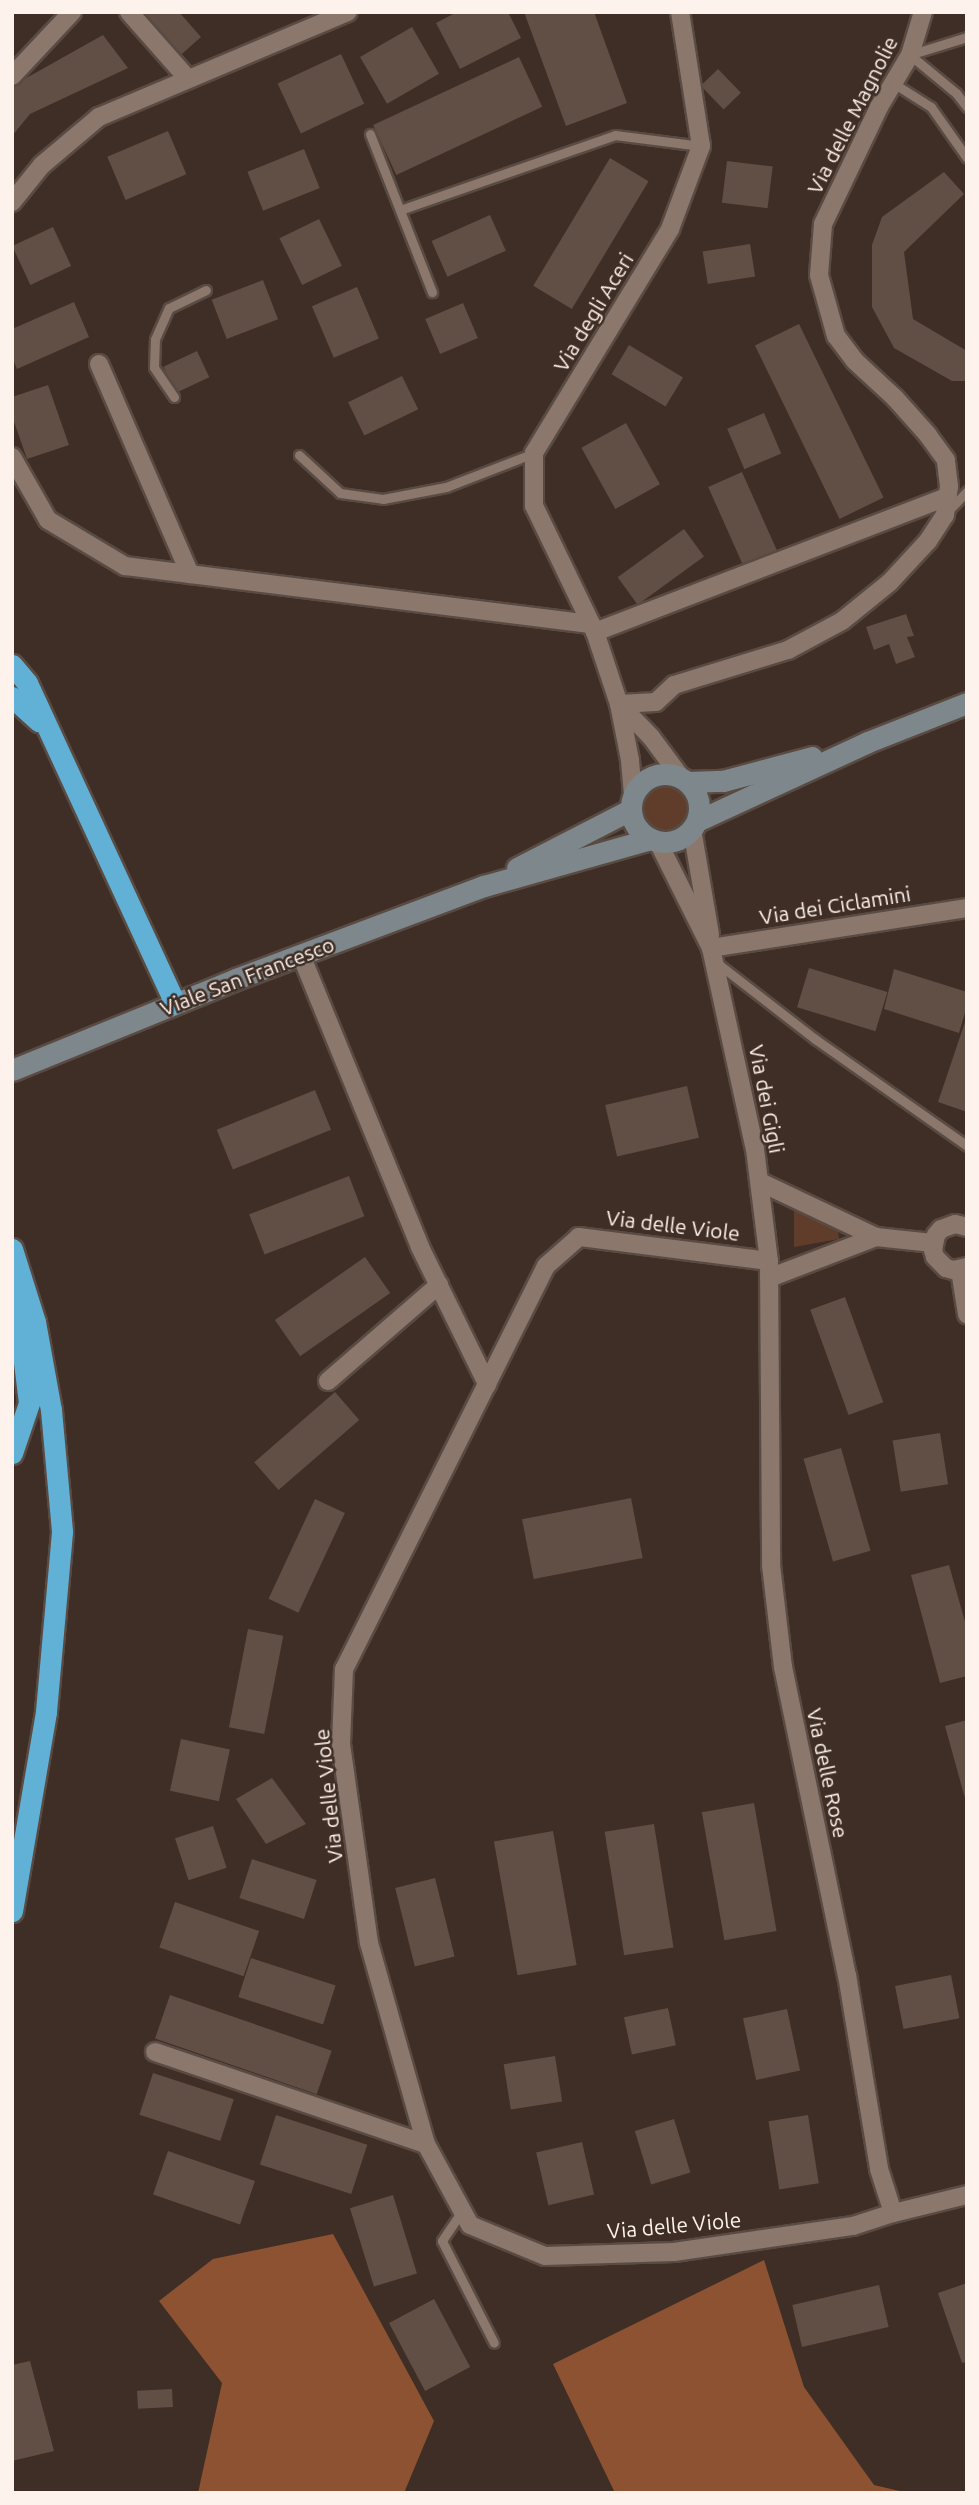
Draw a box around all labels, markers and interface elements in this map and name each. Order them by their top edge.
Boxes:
street label: Via delle Magnolie [801,32,903,198]
street label: Via degli Aceri [548,248,638,376]
street label: Via dei Ciclamini [758,881,912,929]
street label: Viale San Francesco [156,931,338,1021]
street label: Via dei Gigli [744,1043,790,1155]
street label: Via delle Viole [605,1204,741,1246]
street label: Via delle Rose [802,1706,854,1840]
street label: Via delle Viole [308,1728,348,1864]
street label: Via delle Viole [606,2207,742,2243]

